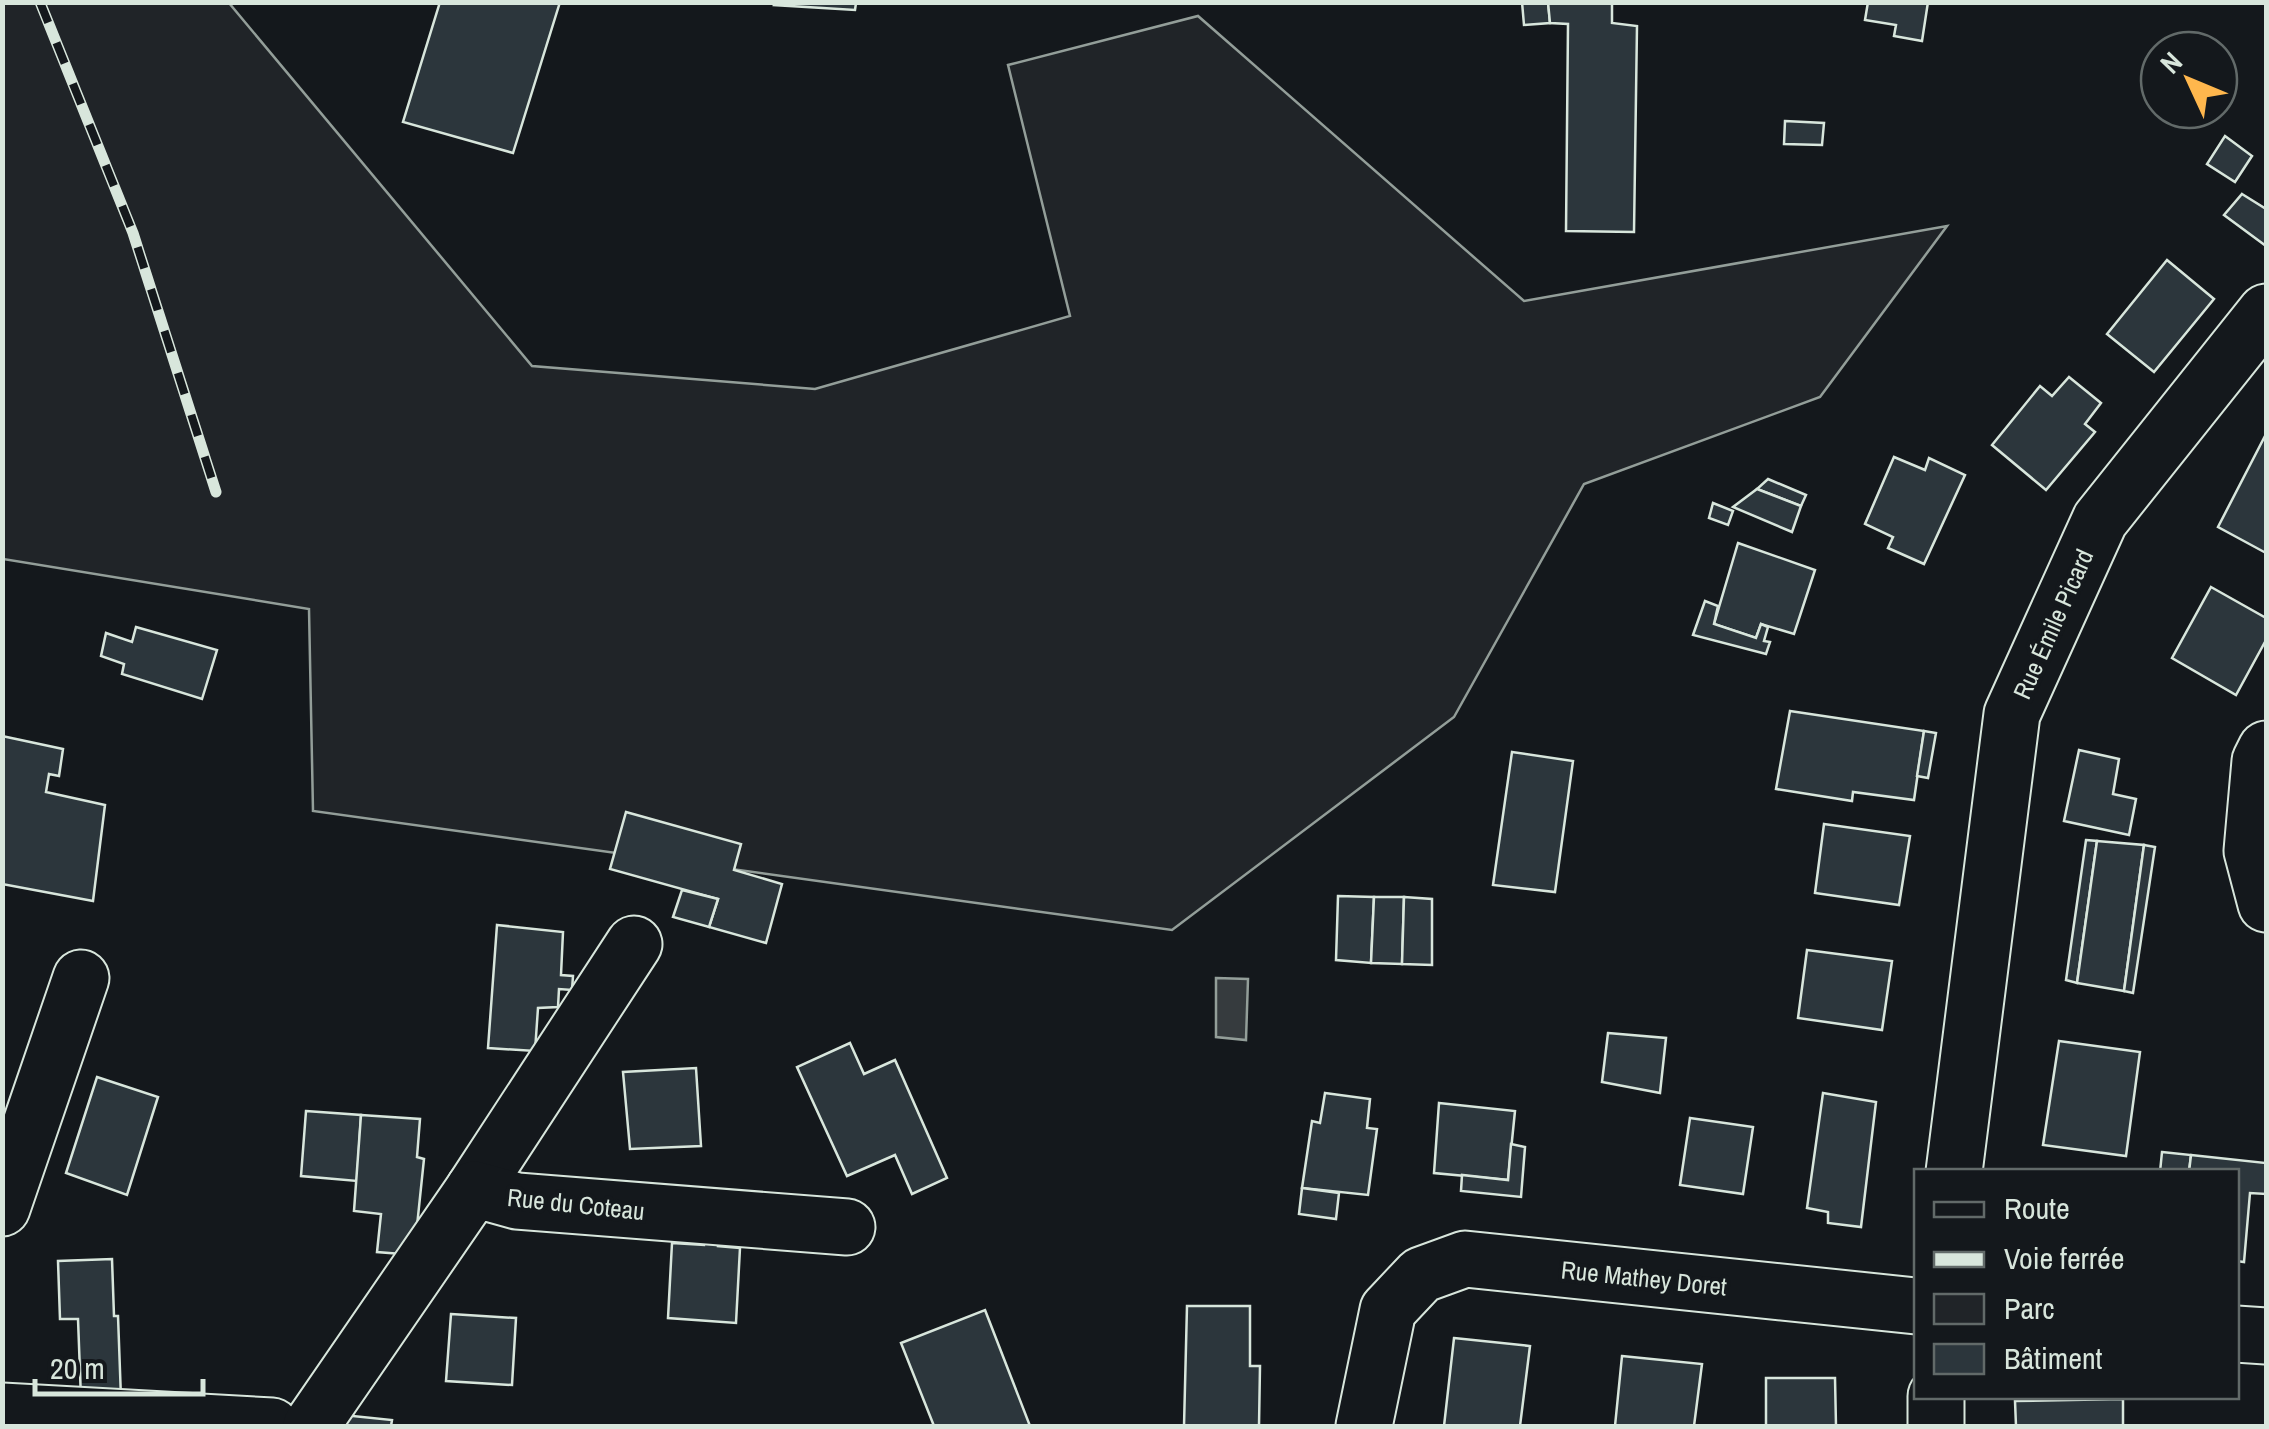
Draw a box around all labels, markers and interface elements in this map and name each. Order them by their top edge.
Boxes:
north arrow [2139,30,2239,130]
text: N [2152,43,2190,82]
street label: Rue Émile Picard [2005,544,2101,704]
legend [1914,1169,2239,1399]
street label: Rue du Coteau [506,1180,646,1228]
text: Route [2004,1188,2070,1228]
text: Voie ferrée [2004,1238,2124,1278]
street label: Rue Mathey Doret [1559,1252,1729,1304]
text: Parc [2004,1288,2055,1328]
scale bar [35,1334,202,1396]
text: Bâtiment [2004,1338,2103,1378]
text: 20 m [50,1348,105,1388]

